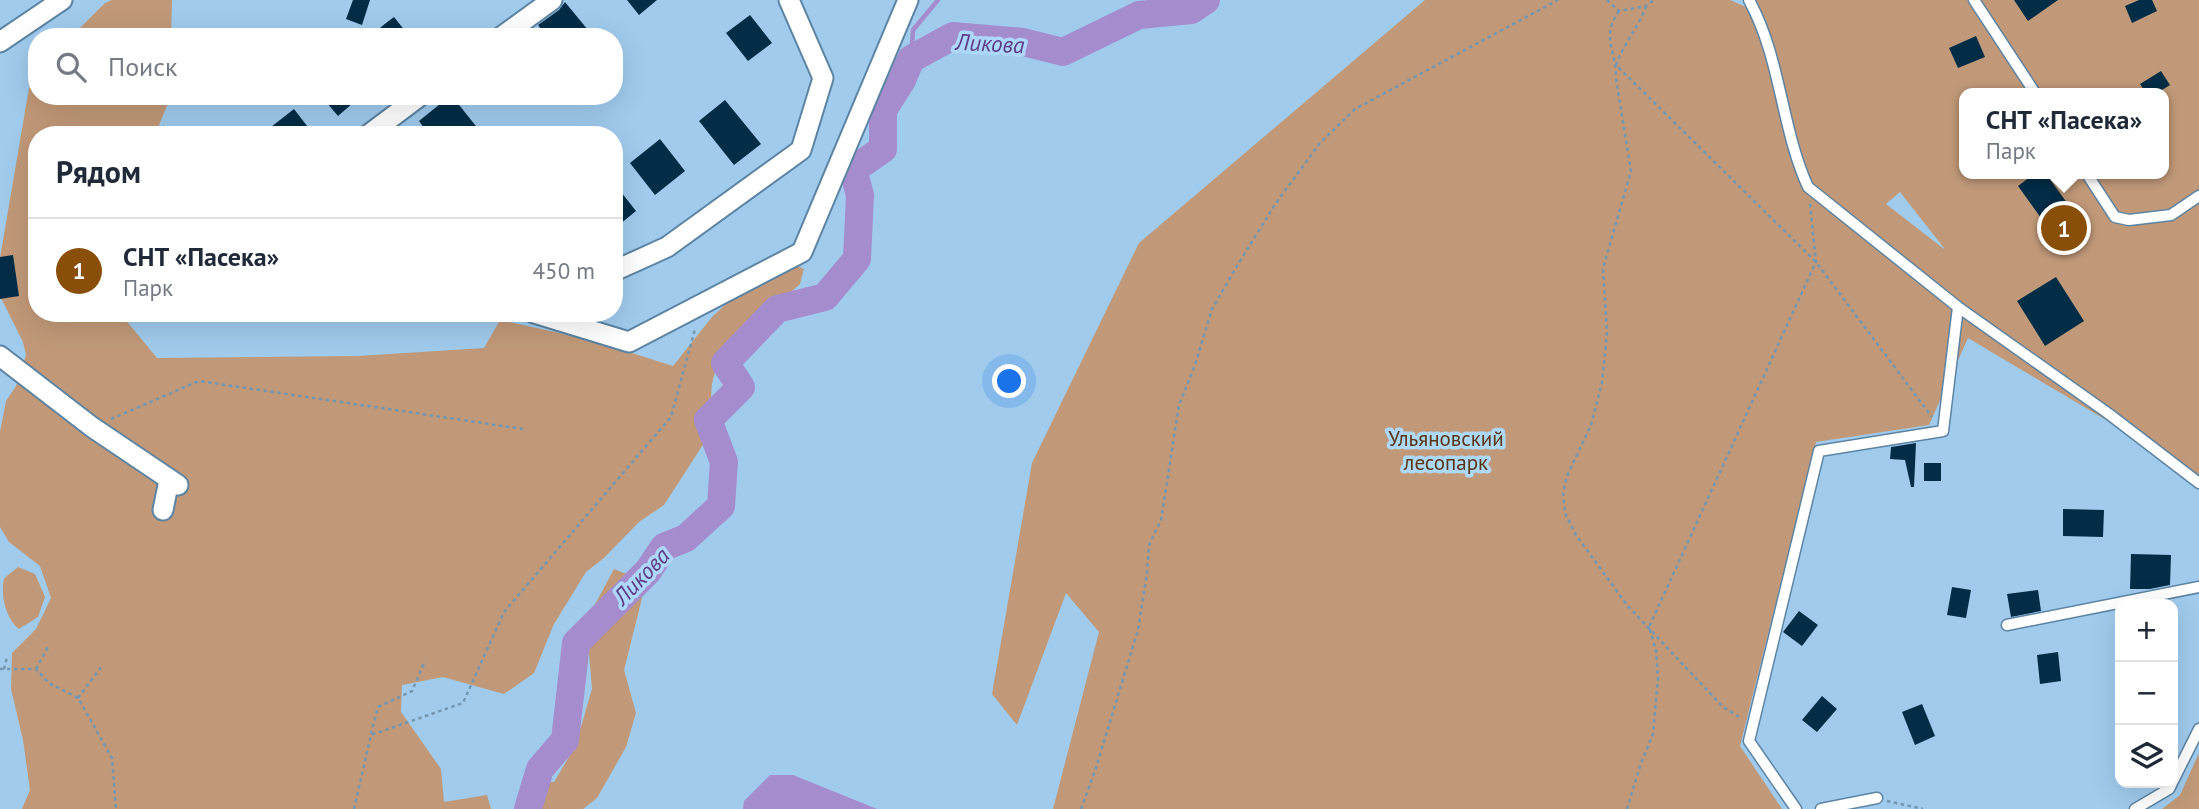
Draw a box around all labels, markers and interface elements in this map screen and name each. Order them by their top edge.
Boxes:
water label: Ликова [954,27,1025,59]
search box [28,28,623,105]
icon: search [52,48,90,86]
text: Поиск [108,50,177,83]
popup [1959,88,2169,179]
text: СНТ «Пасека» [1986,103,2142,136]
text: Парк [1986,136,2036,165]
text: Рядом [56,152,141,191]
pin: 1 [2041,202,2087,254]
text: СНТ «Пасека» [123,240,279,273]
text: 1 [72,256,86,285]
text: 450 m [533,256,595,285]
text: Парк [123,273,173,302]
your location [992,364,1026,398]
park label: Ульяновский лесопарк [1388,425,1504,476]
water label: Ликова [606,541,675,611]
map controls [2115,599,2178,788]
button: + [2115,599,2178,662]
button: − [2115,662,2178,725]
button: layers [2115,725,2178,788]

